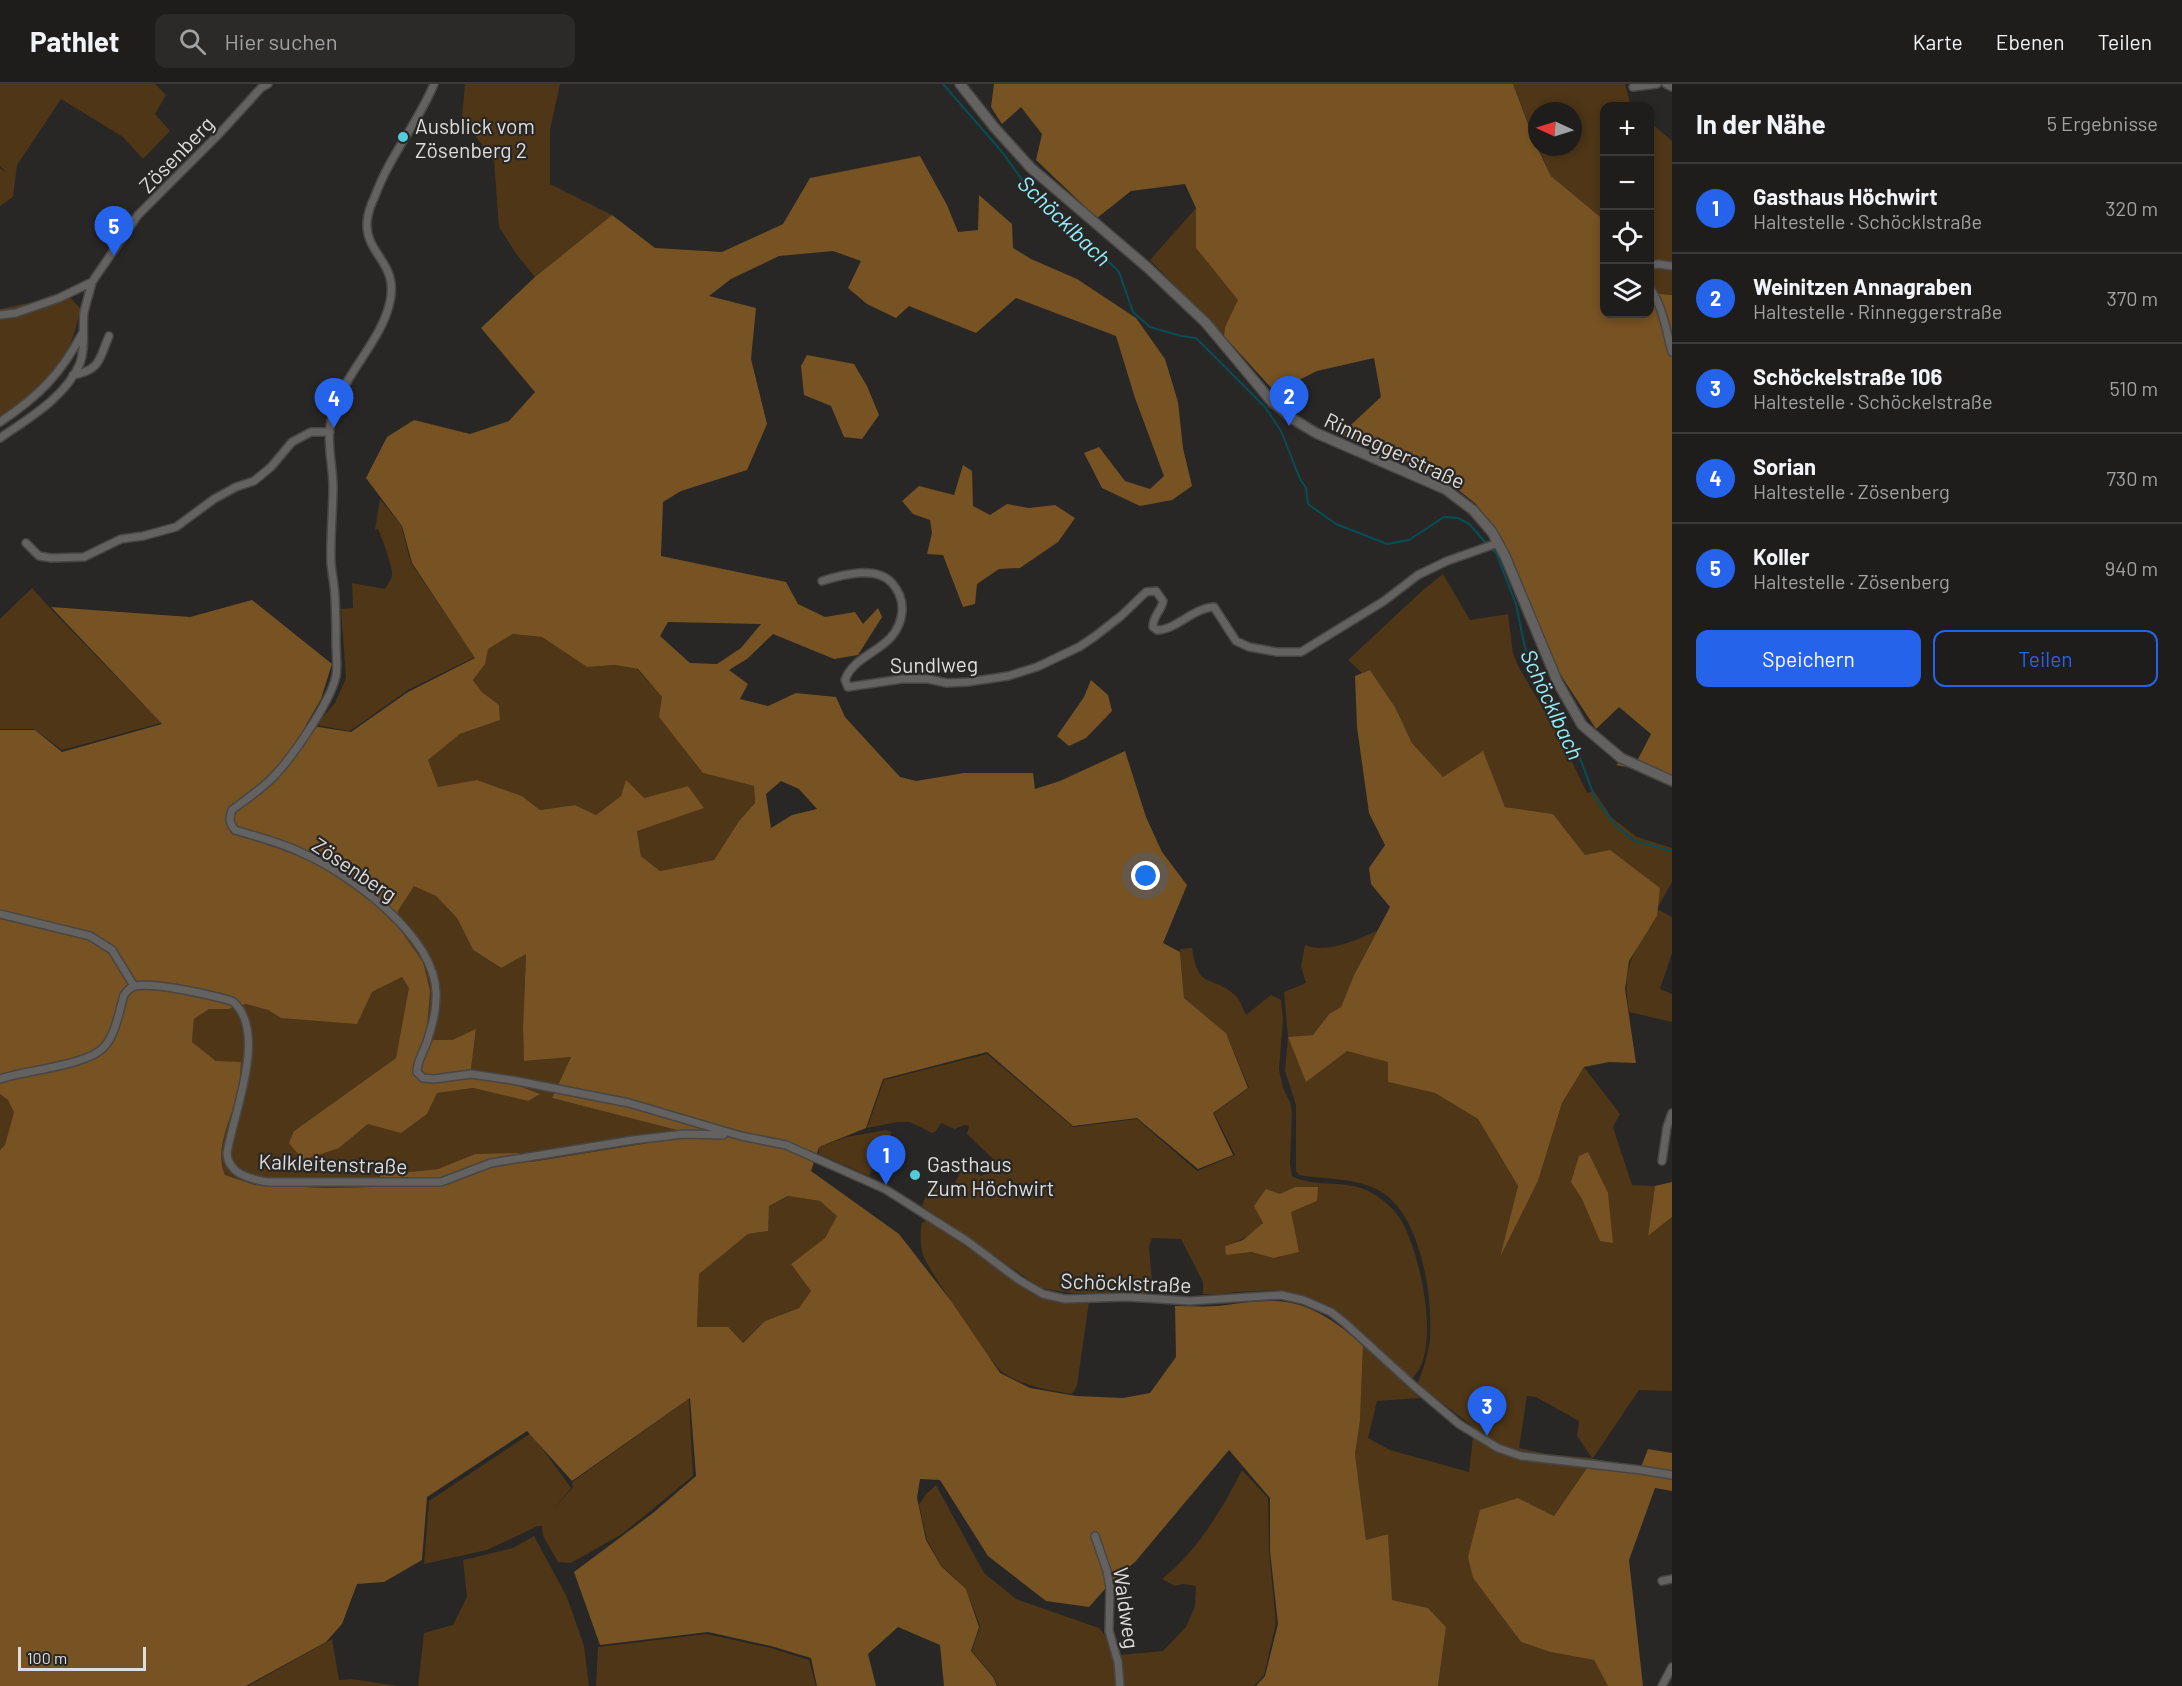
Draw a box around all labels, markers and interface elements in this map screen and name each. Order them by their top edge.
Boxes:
search box [155,14,575,68]
text: Pathlet [30,24,119,58]
icon: search [176,25,209,58]
text: Hier suchen [224,28,338,54]
text: Karte [1913,29,1963,54]
text: Ebenen [1996,29,2065,54]
text: Teilen [2098,29,2152,54]
north arrow [1528,102,1582,156]
map controls [1600,102,1654,318]
button: + [1600,102,1654,156]
text: In der Nähe [1696,108,1826,139]
street label: Zösenberg [133,111,219,197]
text: 5 Ergebnisse [2047,111,2158,135]
place label: Ausblick vom Zösenberg 2 [415,113,535,162]
marker: Ausblick vom Zösenberg 2 [396,130,410,144]
button: − [1600,156,1654,210]
water label: Schöcklbach [1013,169,1117,271]
text: Gasthaus Höchwirt [1753,183,1938,209]
text: 1 [1712,196,1719,220]
text: 320 m [2105,196,2158,220]
pin: 5 [94,206,134,256]
text: Haltestelle · Schöcklstraße [1753,209,1982,233]
button: locate [1600,210,1654,264]
button: layers [1600,264,1654,318]
text: Weinitzen Annagraben [1753,273,1972,299]
text: 2 [1710,286,1721,310]
text: 370 m [2106,286,2158,310]
text: Haltestelle · Rinneggerstraße [1753,299,2003,323]
text: Schöckelstraße 106 [1753,363,1942,389]
pin: 2 [1270,376,1308,426]
text: 3 [1710,376,1721,400]
text: 510 m [2109,376,2158,400]
pin: 4 [314,378,354,428]
text: Haltestelle · Schöckelstraße [1753,389,1993,413]
street label: Rinneggerstraße [1321,407,1469,493]
text: Sorian [1753,453,1816,479]
text: 4 [1709,466,1722,490]
text: 730 m [2106,466,2158,490]
text: Haltestelle · Zösenberg [1753,479,1950,503]
text: Koller [1753,543,1809,569]
text: 5 [1710,556,1721,580]
text: 940 m [2105,556,2158,580]
text: Haltestelle · Zösenberg [1753,569,1950,593]
button: Speichern [1696,630,1921,687]
button: Teilen [1933,630,2158,687]
water label: Schöcklbach [1516,645,1590,763]
street label: Sundlweg [890,651,978,677]
street label: Zösenberg [308,832,402,906]
your location [1131,861,1160,890]
pin: 1 [866,1136,906,1185]
street label: Kalkleitenstraße [258,1148,408,1178]
place label: Gasthaus Zum Höchwirt [927,1151,1054,1200]
marker: Gasthaus Zum Höchwirt [908,1168,922,1182]
street label: Schöcklstraße [1060,1267,1192,1297]
pin: 3 [1468,1386,1506,1436]
street label: Waldweg [1109,1566,1145,1650]
scale bar [18,1644,146,1672]
text: 100 m [27,1648,67,1667]

